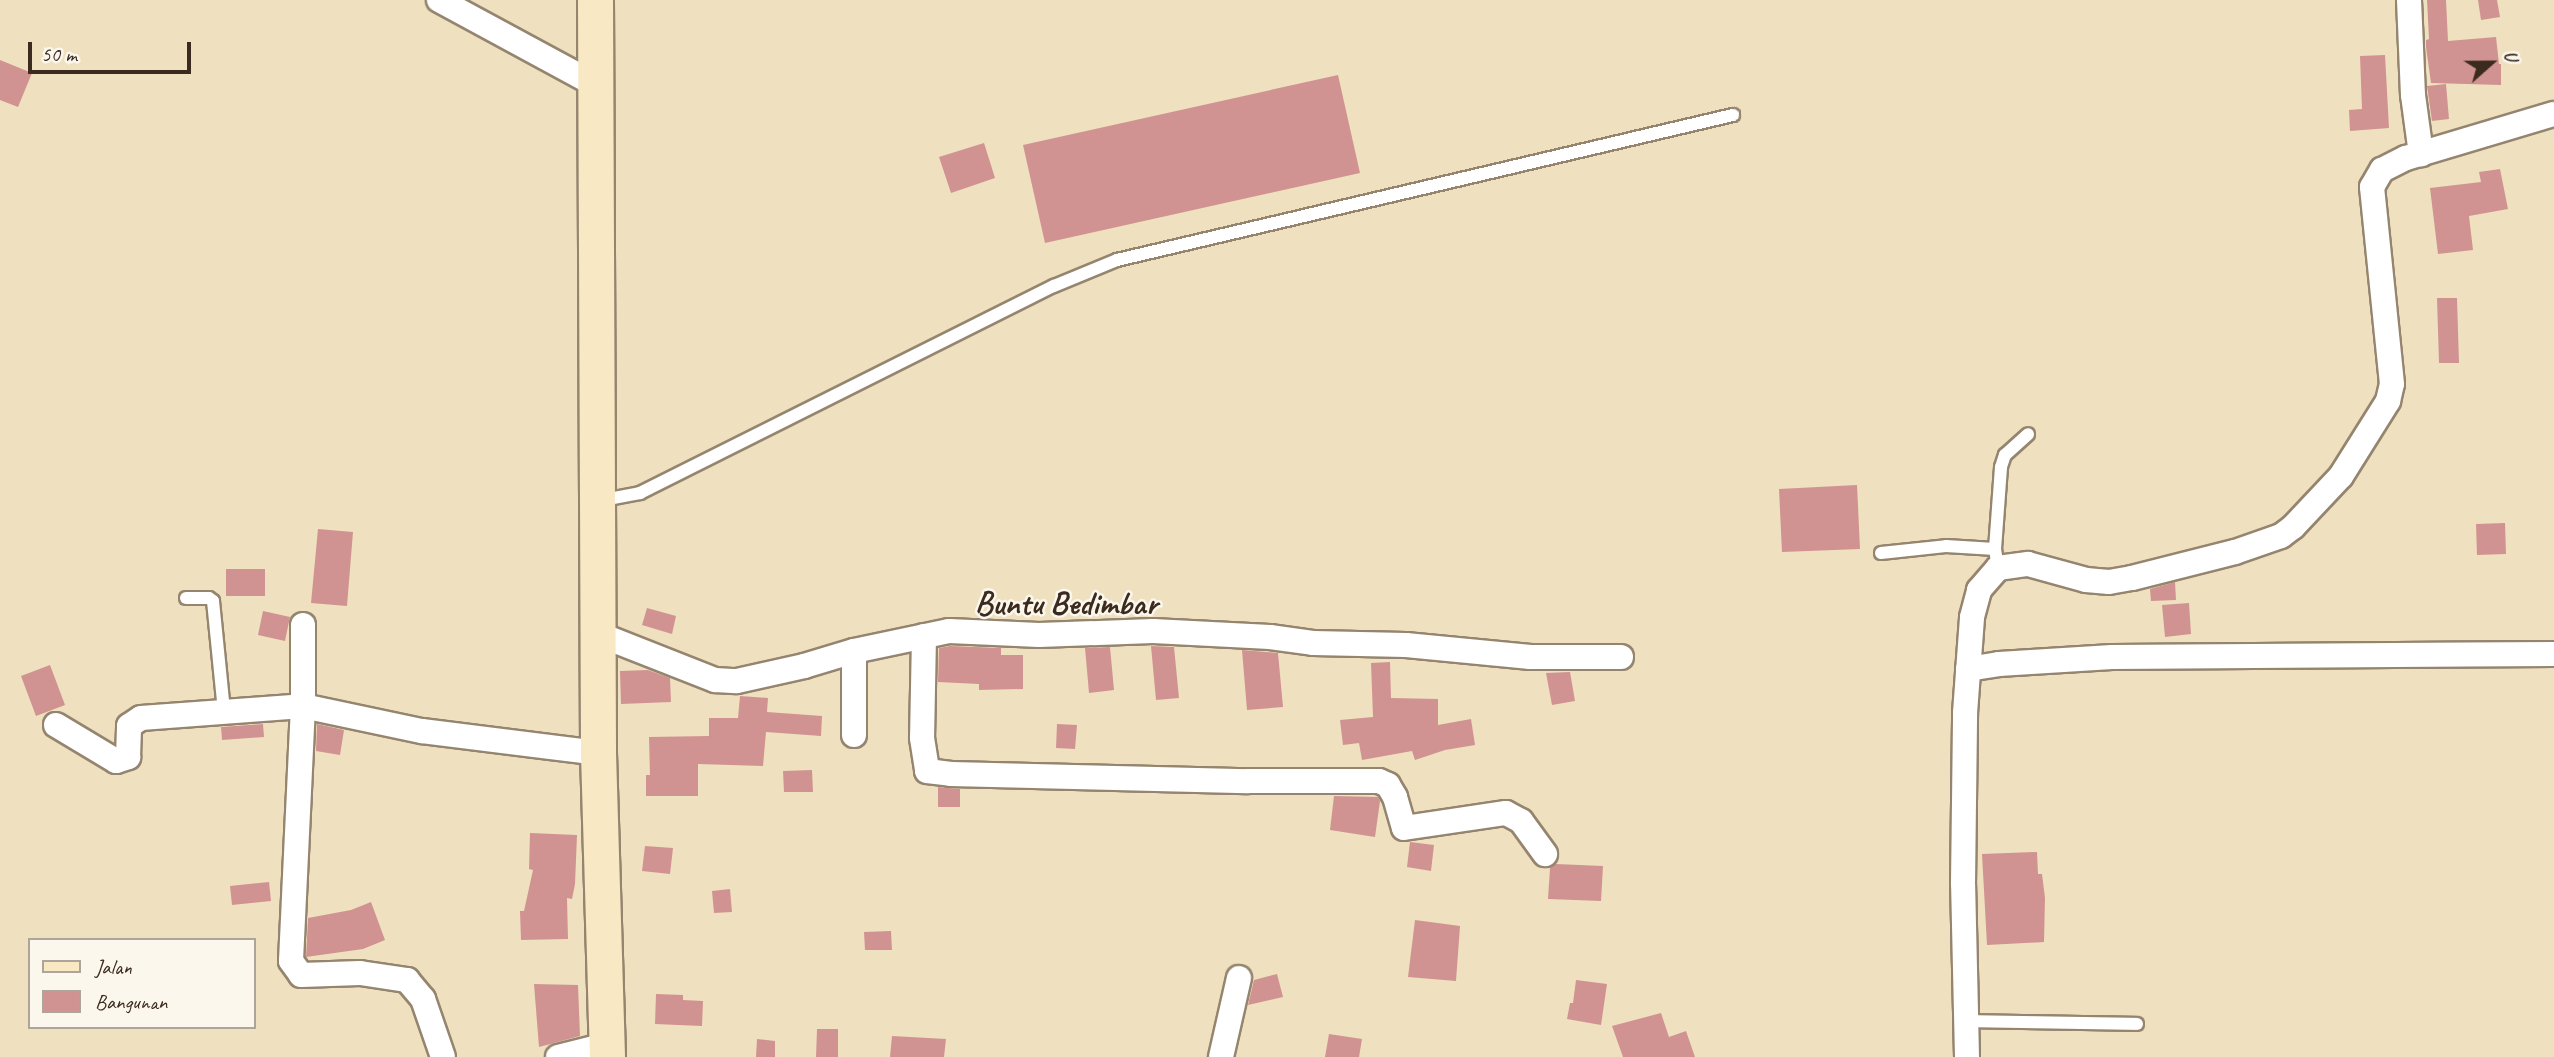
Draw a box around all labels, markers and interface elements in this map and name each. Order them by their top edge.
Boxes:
scale bar [32,28,194,72]
north arrow [2456,28,2526,98]
text: 50 m [41,41,77,67]
text: U [2498,47,2523,64]
district label: Buntu Bedimbar [974,584,1158,624]
legend [28,938,256,1029]
text: Jalan [95,954,132,980]
text: Bangunan [95,989,167,1015]

